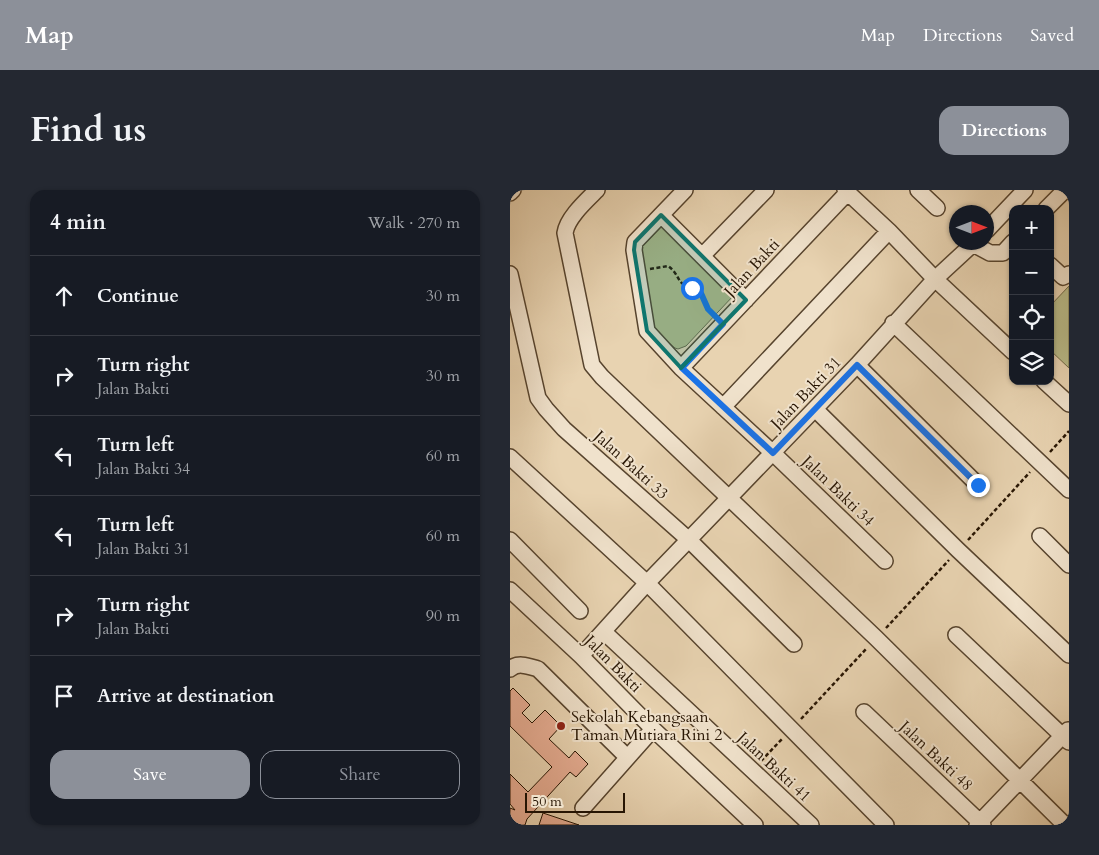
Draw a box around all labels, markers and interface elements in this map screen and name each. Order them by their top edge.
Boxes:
text: Map [25,19,74,52]
text: Map [861,23,895,48]
text: Directions [923,23,1002,48]
text: Saved [1030,23,1074,48]
text: Find us [30,106,146,154]
button: Directions [939,106,1069,155]
north arrow [949,205,994,250]
map controls [1009,205,1054,385]
button: + [1009,205,1054,250]
text: 4 min [50,208,106,237]
text: Walk · 270 m [368,212,460,234]
street label: Jalan Bakti [718,234,785,304]
button: − [1009,250,1054,295]
route start [681,277,704,300]
icon: ahead [50,282,78,310]
text: Continue [97,283,179,309]
text: 30 m [426,285,460,307]
button: locate [1009,295,1054,340]
button: layers [1009,340,1054,385]
text: Turn right [97,352,189,378]
street label: Jalan Bakti 31 [764,352,846,436]
icon: right [50,362,78,390]
text: 30 m [426,365,460,387]
text: Jalan Bakti [97,378,170,400]
street label: Jalan Bakti 33 [587,424,673,504]
text: Turn left [97,432,174,458]
icon: left [50,442,78,470]
text: 60 m [426,445,460,467]
street label: Jalan Bakti 34 [795,449,879,531]
text: Jalan Bakti 34 [97,458,190,480]
route end [967,474,990,497]
text: Turn left [97,512,174,538]
icon: left [50,522,78,550]
text: 60 m [426,525,460,547]
text: Jalan Bakti 31 [97,538,190,560]
text: Turn right [97,592,189,618]
icon: right [50,602,78,630]
text: 90 m [426,605,460,627]
text: Jalan Bakti [97,618,170,640]
street label: Jalan Bakti [578,629,647,698]
icon: arrive [50,682,78,710]
text: Arrive at destination [97,683,274,709]
place label: Sekolah Kebangsaan Taman Mutiara Rini 2 [571,706,723,746]
street label: Jalan Bakti 48 [893,715,978,796]
marker: Sekolah Kebangsaan Taman Mutiara Rini 2 [555,720,567,732]
street label: Jalan Bakti 41 [731,726,816,807]
button: Save [50,750,250,799]
button: Share [260,750,460,799]
scale bar [525,790,625,813]
text: 50 m [532,792,562,811]

